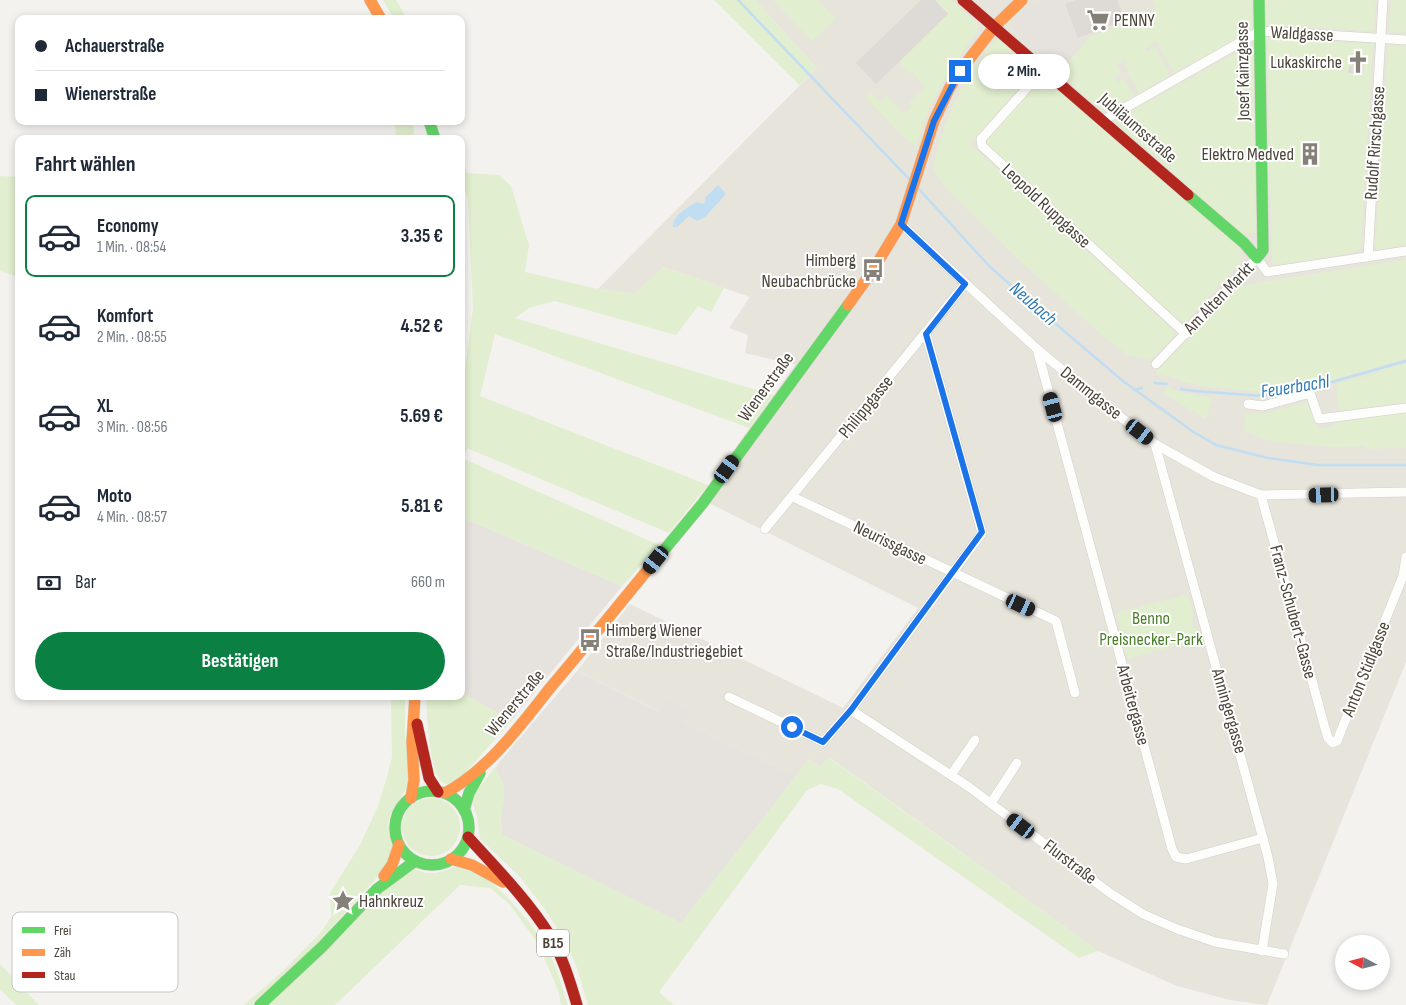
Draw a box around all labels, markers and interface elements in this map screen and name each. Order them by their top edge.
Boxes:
supermarket icon: PENNY [1085,7,1111,33]
place label: PENNY [1114,10,1155,31]
street label: Josef Kainzgasse [1232,21,1254,122]
street label: Waldgasse [1270,22,1334,46]
text: Achauerstraße [65,35,164,58]
church icon: Lukaskirche [1345,49,1371,75]
place label: Lukaskirche [1270,52,1342,73]
callout: 2 Min. [978,54,1070,88]
route end [949,60,971,82]
text: 2 Min. [1007,62,1041,81]
text: Wienerstraße [65,83,156,106]
street label: Rudolf Rirschgasse [1361,85,1389,201]
street label: Jubiläumsstraße [1094,88,1181,167]
building icon: Elektro Medved [1297,141,1323,167]
place label: Elektro Medved [1201,144,1294,165]
text: Fahrt wählen [35,151,136,178]
street label: Leopold Ruppgasse [997,159,1095,253]
icon: car [37,214,82,259]
text: Economy [97,215,159,238]
text: 3.35 € [401,225,443,248]
text: 1 Min. · 08:54 [97,238,166,257]
place label: Himberg Neubachbrücke [762,250,856,292]
bus stop icon: Himberg Neubachbrücke [860,257,886,283]
street label: Am Alten Markt [1179,257,1259,339]
water label: Neubach [1005,277,1062,331]
icon: car [37,304,82,349]
text: Komfort [97,305,153,328]
text: 4.52 € [401,315,443,338]
text: 2 Min. · 08:55 [97,328,167,347]
street label: Wienerstraße [734,348,798,426]
street label: Dammgasse [1056,362,1126,424]
water label: Feuerbachl [1259,370,1331,404]
street label: Philippgasse [834,371,898,443]
car [1041,391,1064,423]
icon: car [37,394,82,439]
text: XL [97,395,113,418]
text: 5.69 € [400,405,443,428]
car [1123,417,1156,447]
text: 3 Min. · 08:56 [97,418,167,437]
car [712,452,741,486]
icon: car [37,484,82,529]
text: Moto [97,485,132,508]
car [1308,487,1339,503]
text: 5.81 € [401,495,443,518]
text: 4 Min. · 08:57 [97,508,167,527]
street label: Neurissgasse [850,516,930,570]
street label: Franz-Schubert-Gasse [1265,543,1321,681]
car [640,544,671,576]
icon: cash [35,569,63,597]
text: Bar [75,571,96,594]
text: 660 m [411,573,445,592]
car [1004,592,1037,618]
park label: Benno Preisnecker-Park [1099,608,1203,650]
street label: Anton Stidlgasse [1337,618,1395,720]
place label: Himberg Wiener Straße/Industriegebiet [606,620,743,662]
bus stop icon: Himberg Wiener Straße/Industriegebiet [577,627,603,653]
button: Bestätigen [35,632,445,690]
street label: Arbeitergasse [1112,662,1154,748]
street label: Wienerstraße [481,665,549,741]
street label: Anningergasse [1207,665,1251,756]
route start [781,716,803,738]
car [1004,811,1037,841]
street label: Flurstraße [1039,835,1101,889]
place icon: Hahnkreuz [330,888,356,914]
place label: Hahnkreuz [359,891,424,912]
legend [12,912,178,992]
text: Frei [54,922,71,939]
road number: B15 [537,930,569,956]
north arrow [1335,935,1390,990]
map controls [1335,935,1390,990]
text: Zäh [54,944,71,961]
text: Stau [54,967,76,984]

